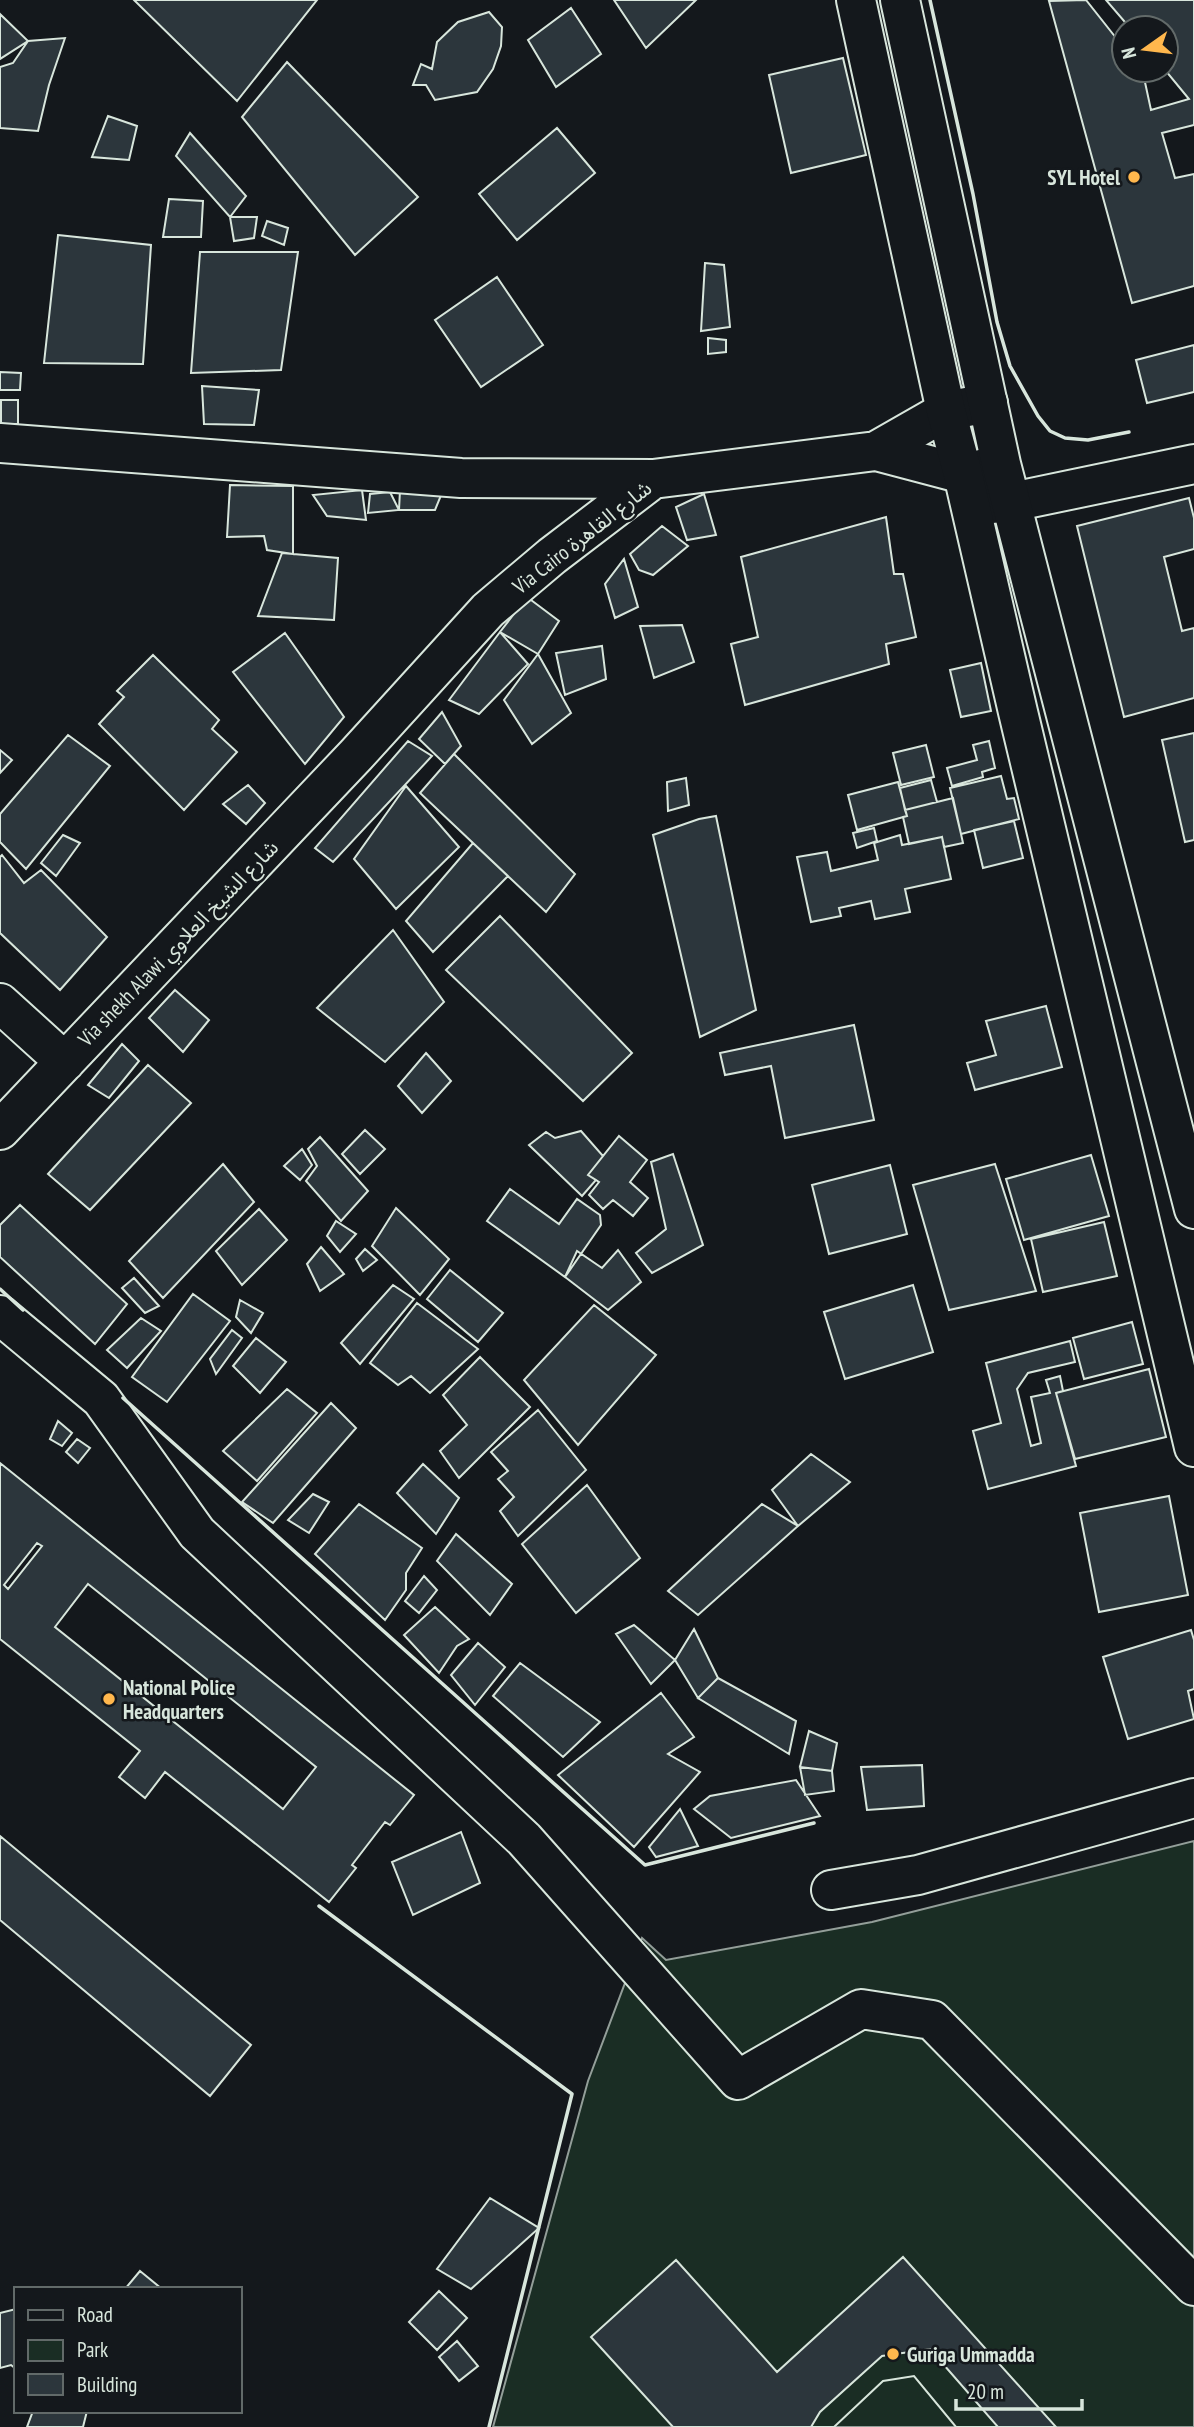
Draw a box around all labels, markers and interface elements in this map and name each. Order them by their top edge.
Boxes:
north arrow [1110,14,1180,84]
text: N [1116,45,1141,61]
place label: SYL Hotel [1047,164,1121,191]
marker: SYL Hotel [1126,169,1142,185]
street label: Via Cairo شارع القاهرة [506,474,658,602]
street label: Via shekh Alawi شارع الشيخ العلاوي [71,834,286,1055]
place label: National Police Headquarters [123,1674,235,1725]
marker: National Police Headquarters [101,1691,117,1707]
legend [14,2287,242,2413]
text: Road [77,2301,113,2328]
text: Park [77,2336,108,2363]
place label: Guriga Ummadda [907,2341,1035,2368]
marker: Guriga Ummadda [885,2346,901,2362]
scale bar [956,2368,1082,2412]
text: Building [77,2371,137,2398]
text: 20 m [967,2378,1004,2405]

